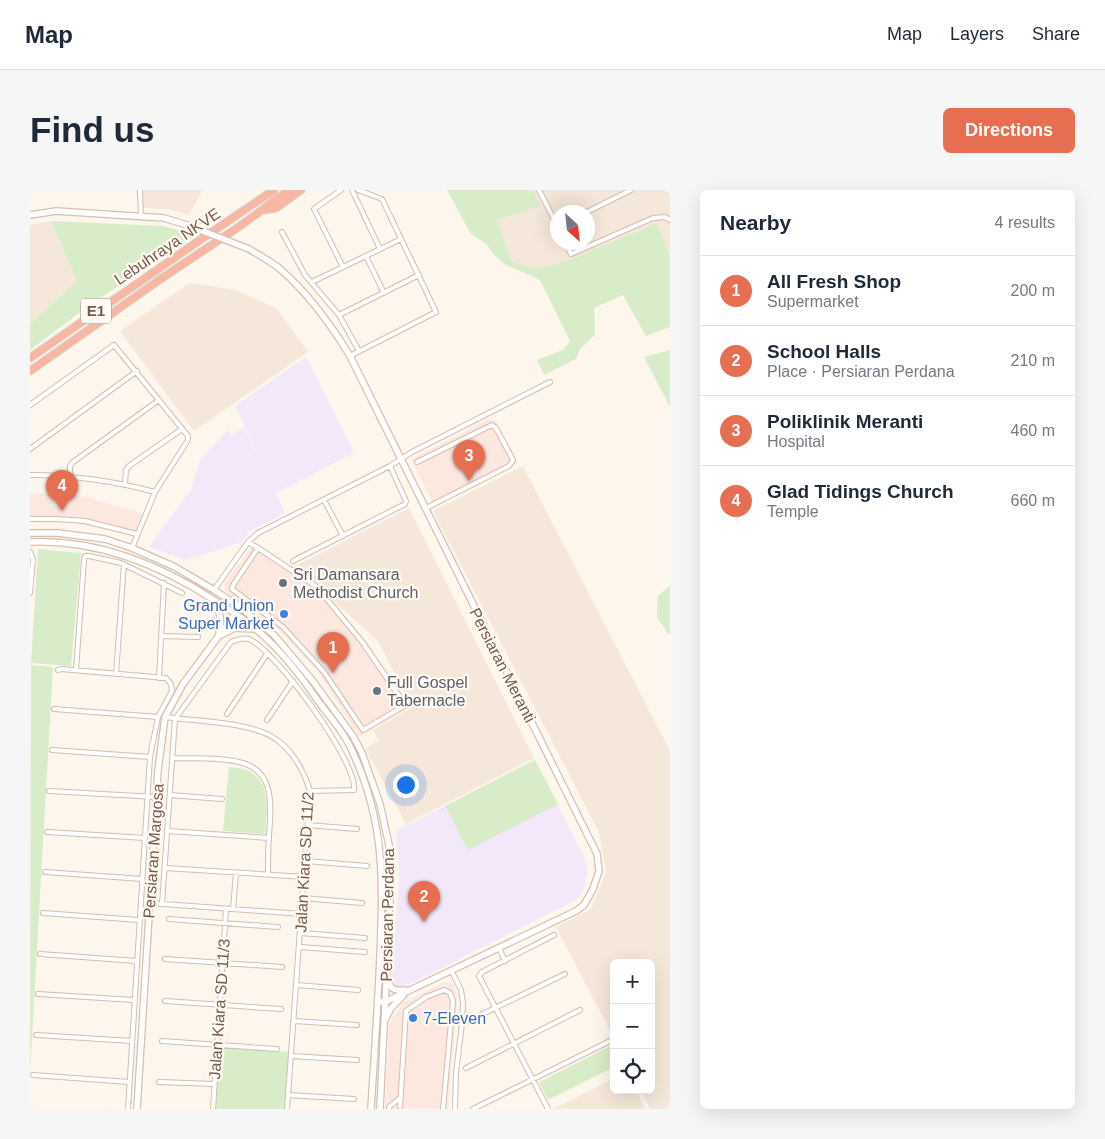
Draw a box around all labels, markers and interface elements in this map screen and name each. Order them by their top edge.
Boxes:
text: Map [25,21,73,48]
text: Map [887,24,922,44]
text: Layers [950,24,1004,44]
text: Share [1032,24,1080,44]
button: Directions [943,108,1075,153]
text: Find us [30,110,154,149]
street label: Lebuhraya NKVE [111,205,223,288]
north arrow [550,205,595,250]
text: Nearby [720,211,791,234]
text: 4 results [995,214,1055,231]
text: All Fresh Shop [767,271,901,292]
text: 1 [732,282,740,299]
text: 200 m [1011,282,1055,299]
text: Supermarket [767,293,859,310]
road number: E1 [81,298,111,324]
text: School Halls [767,341,881,362]
text: 2 [732,352,740,369]
text: 210 m [1011,352,1055,369]
text: Place · Persiaran Perdana [767,363,955,380]
text: Poliklinik Meranti [767,411,923,432]
text: 3 [732,422,740,439]
text: 460 m [1011,422,1055,439]
text: Hospital [767,433,825,450]
pin: 3 [453,440,485,481]
pin: 4 [46,470,78,511]
text: Glad Tidings Church [767,481,954,502]
text: 4 [732,492,740,509]
text: 660 m [1011,492,1055,509]
text: Temple [767,503,819,520]
place label: Sri Damansara Methodist Church [293,566,418,601]
marker: Sri Damansara Methodist Church [277,577,289,589]
place label: Grand Union Super Market [178,597,275,632]
street label: Persiaran Meranti [466,605,539,725]
marker: Grand Union Super Market [278,608,290,620]
pin: 1 [317,632,349,673]
place label: Full Gospel Tabernacle [387,674,468,709]
marker: Full Gospel Tabernacle [371,685,383,697]
your location [393,772,419,798]
street label: Persiaran Margosa [140,783,167,919]
street label: Jalan Kiara SD 11/2 [292,791,317,933]
street label: Persiaran Perdana [378,848,397,982]
pin: 2 [408,881,440,922]
street label: Jalan Kiara SD 11/3 [206,938,233,1080]
map controls [610,959,655,1094]
button: + [610,959,655,1004]
button: − [610,1004,655,1049]
place label: 7-Eleven [423,1010,486,1027]
marker: 7-Eleven [407,1012,419,1024]
button: locate [610,1049,655,1094]

